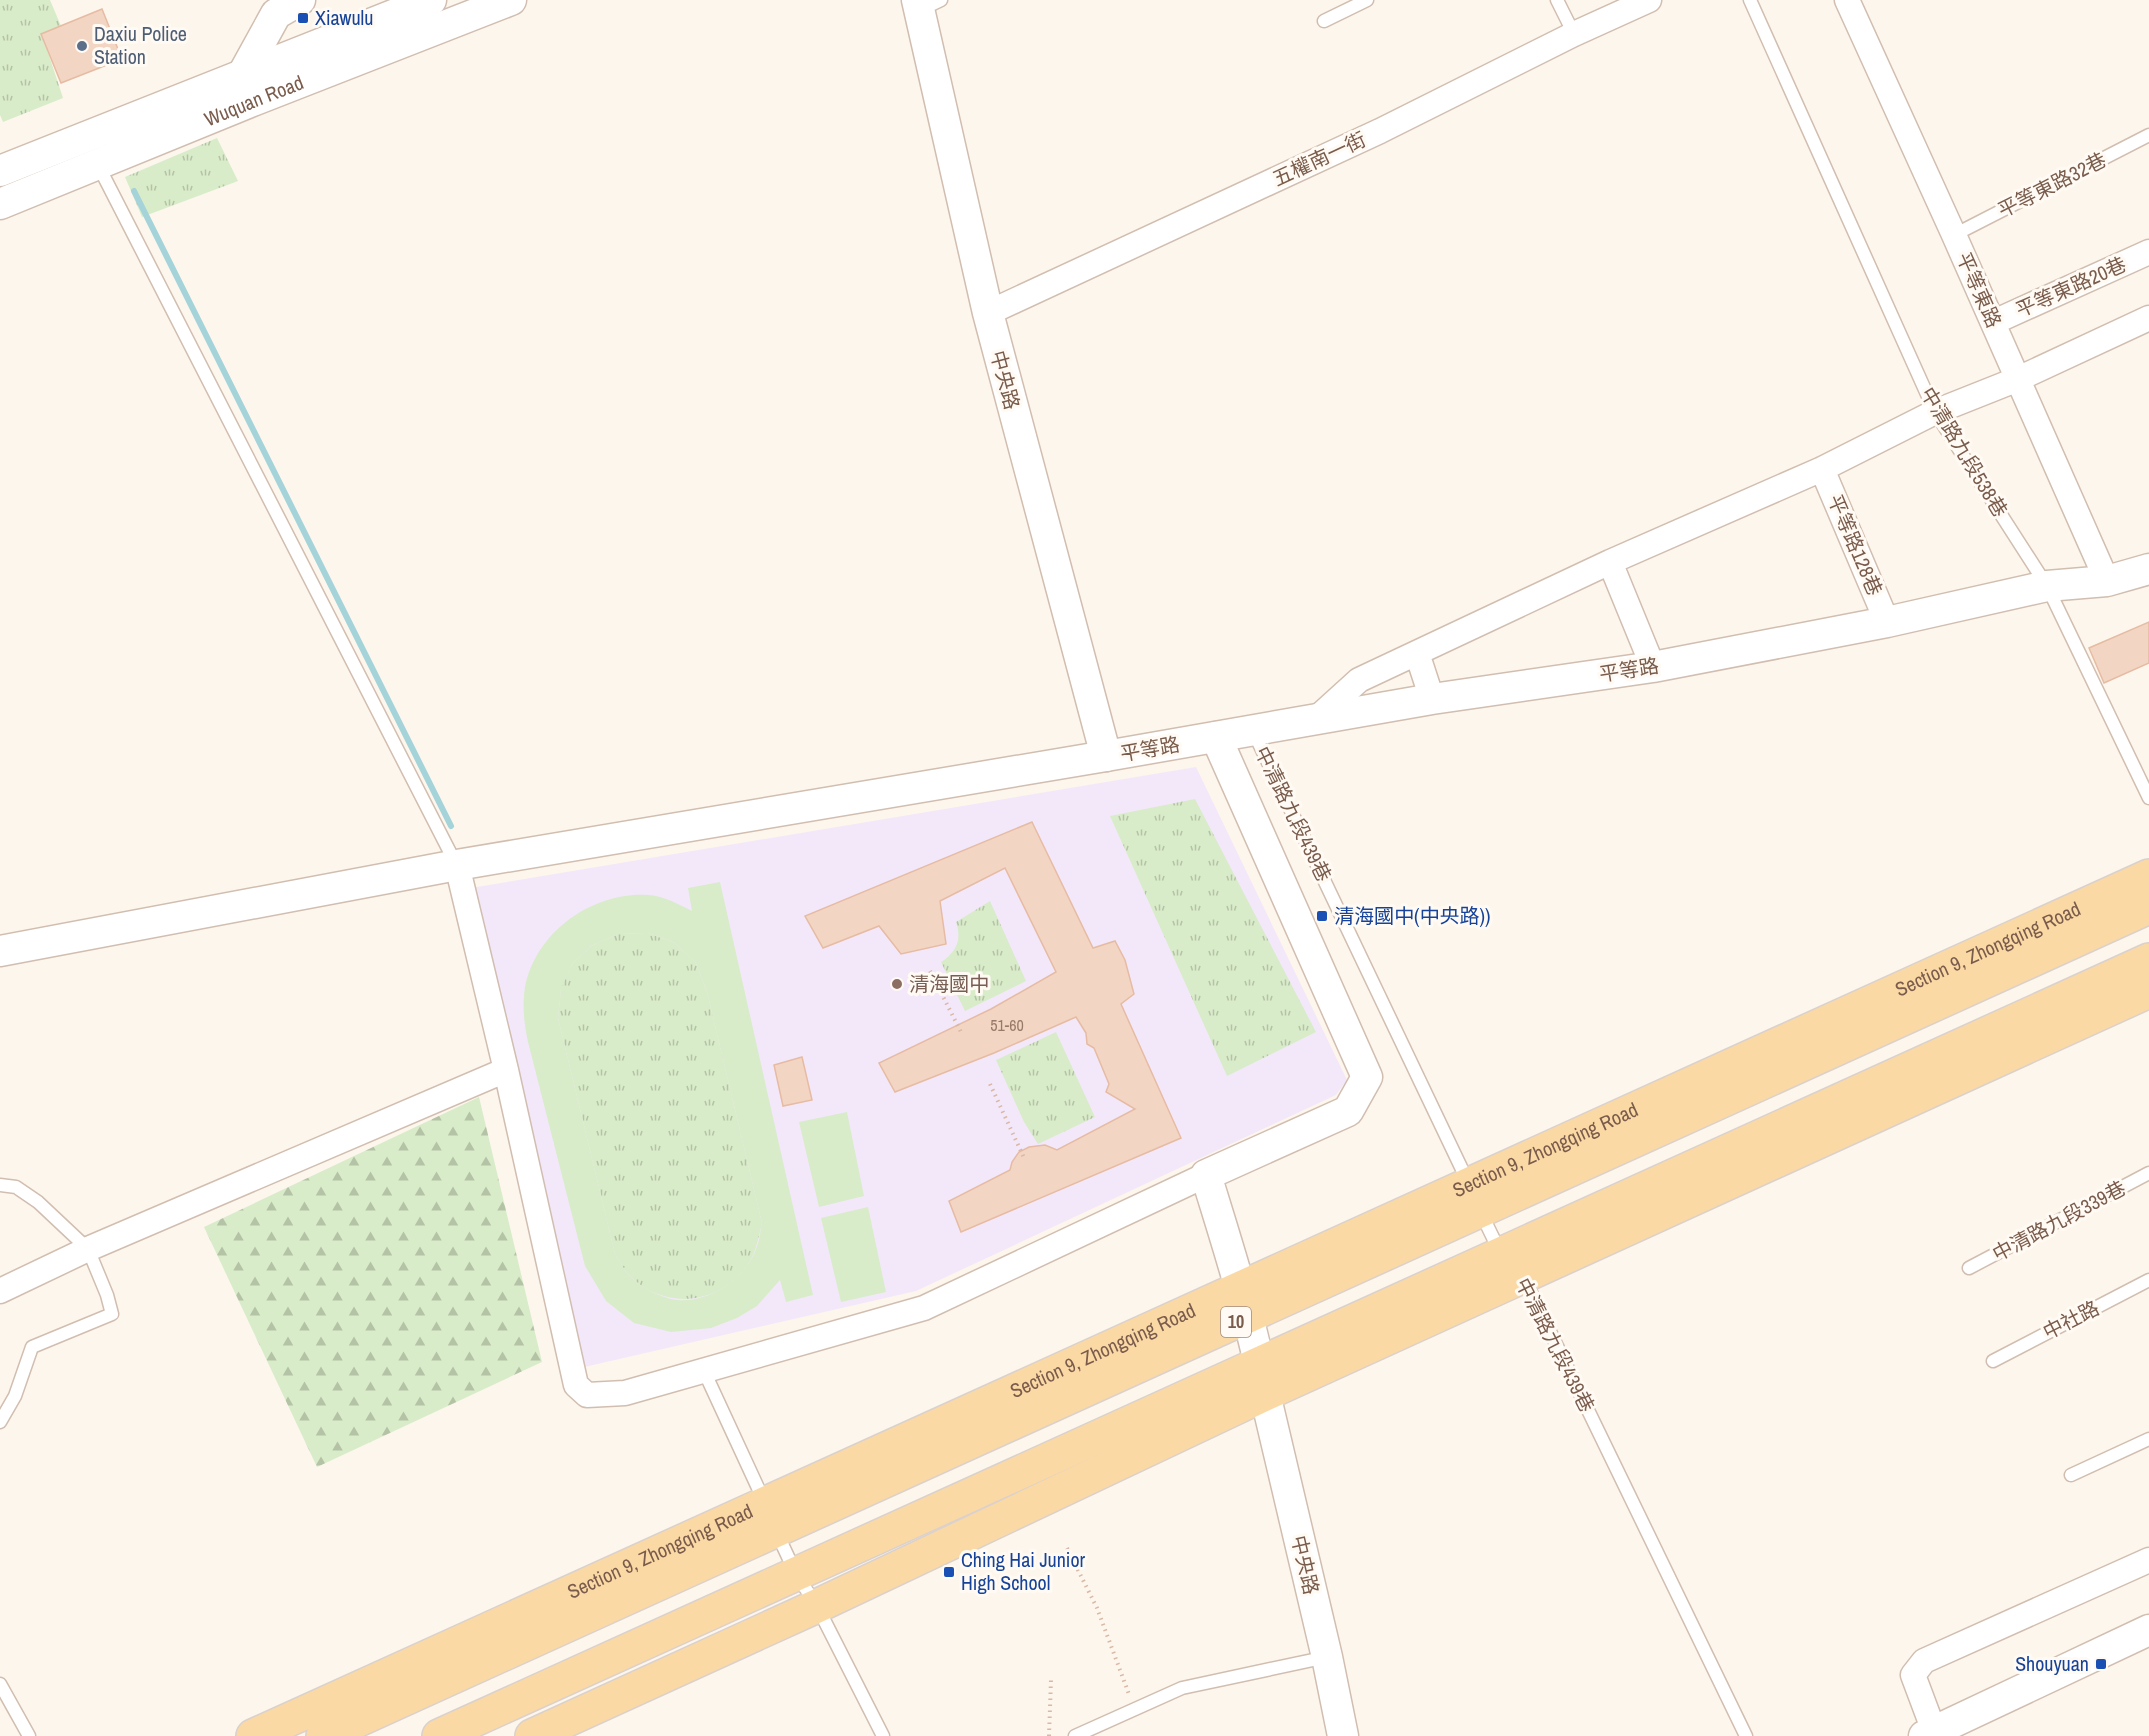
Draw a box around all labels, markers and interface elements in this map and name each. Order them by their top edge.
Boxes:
place label: Xiawulu [315,4,373,31]
marker: Xiawulu [296,11,310,25]
place label: Daxiu Police Station [94,20,187,70]
marker: Daxiu Police Station [75,39,89,53]
street label: Wuquan Road [200,68,307,132]
street label: 五權南一街 [1268,125,1370,192]
street label: 平等東路32巷 [1993,146,2111,223]
street label: 平等東路 [1951,248,2008,332]
street label: 平等東路20巷 [2011,250,2130,323]
street label: 中央路 [985,347,1026,412]
street label: 中清路九段538巷 [1915,382,2014,522]
street label: 平等路128巷 [1822,490,1889,599]
street label: 平等路 [1597,651,1661,688]
street label: 平等路 [1118,730,1182,767]
street label: 中清路九段439巷 [1249,742,1338,886]
street label: Section 9, Zhongqing Road [1891,895,2085,1002]
place label: 清海國中(中央路)) [1334,902,1490,929]
marker: 清海國中(中央路)) [1315,909,1329,923]
place label: 清海國中 [909,970,989,997]
marker: 清海國中 [890,977,904,991]
house number: 51-60 [990,1014,1024,1036]
street label: Section 9, Zhongqing Road [1448,1096,1642,1203]
street label: 中清路九段339巷 [1987,1174,2130,1267]
street label: 中清路九段439巷 [1510,1273,1601,1417]
street label: 中社路 [2038,1294,2104,1345]
street label: Section 9, Zhongqing Road [1005,1296,1199,1404]
road number: 10 [1221,1307,1251,1337]
street label: Section 9, Zhongqing Road [563,1497,757,1605]
street label: 中央路 [1286,1533,1325,1597]
place label: Ching Hai Junior High School [961,1546,1086,1596]
marker: Ching Hai Junior High School [942,1565,956,1579]
place label: Shouyuan [2015,1650,2089,1677]
marker: Shouyuan [2094,1657,2108,1671]

